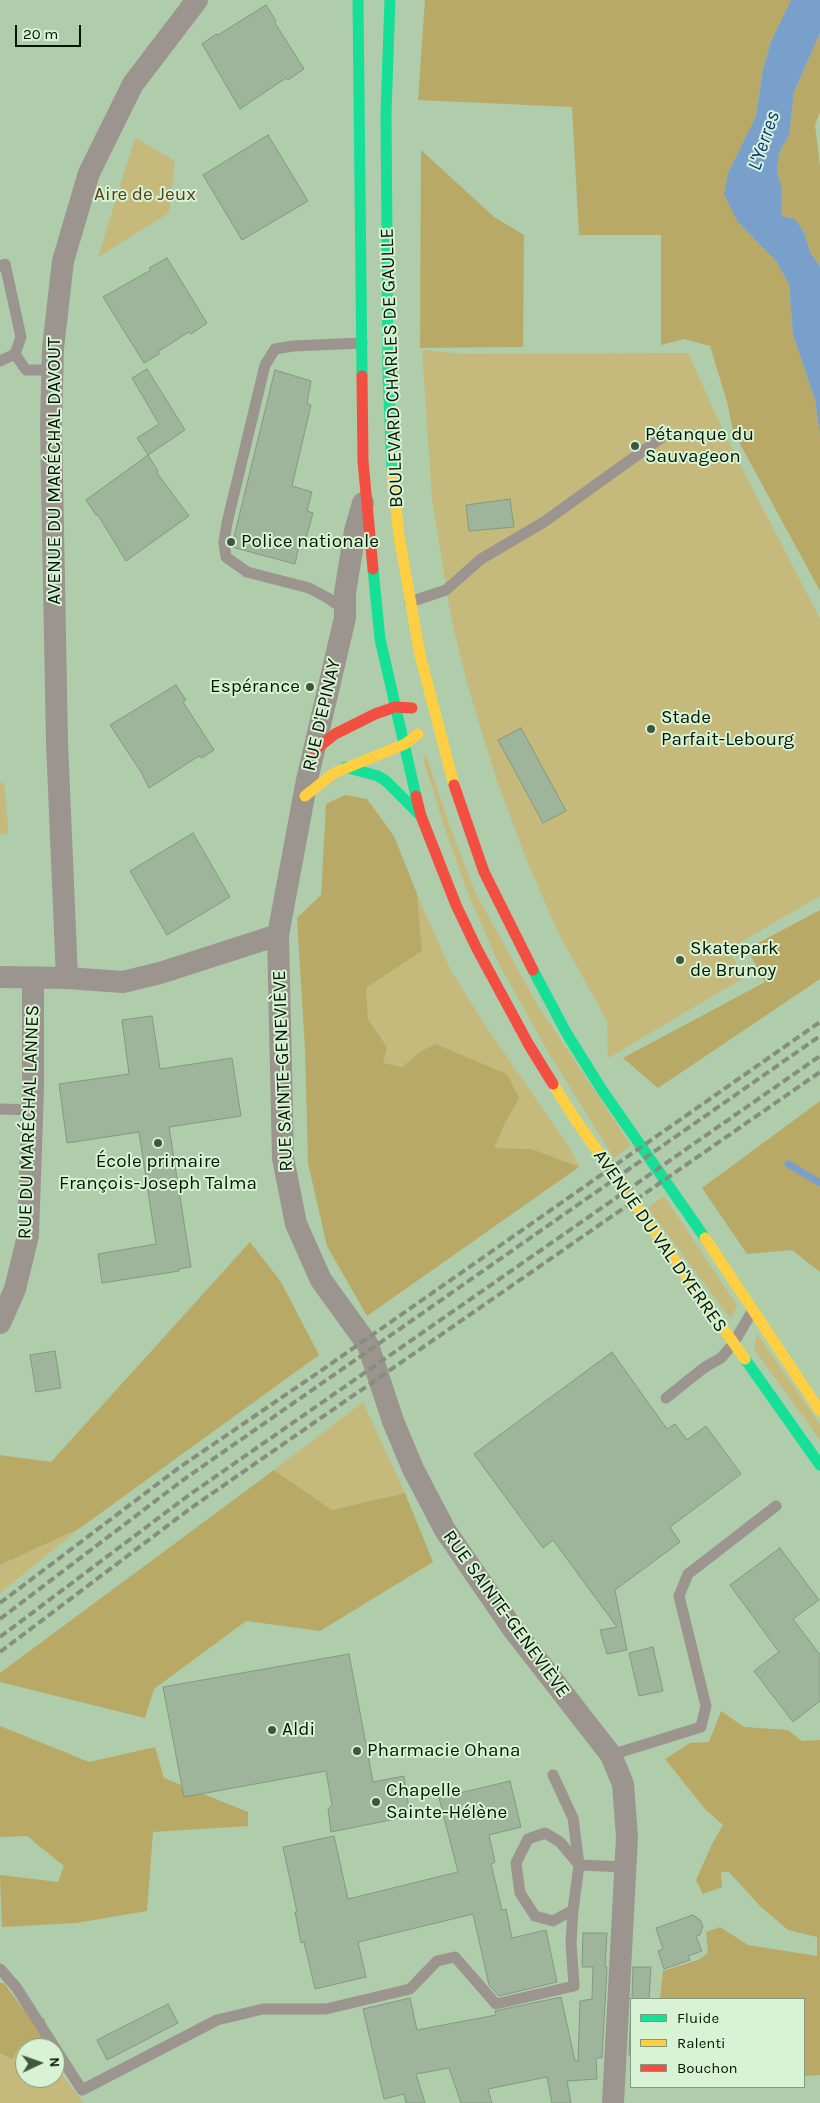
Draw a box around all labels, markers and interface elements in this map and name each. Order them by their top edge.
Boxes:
scale bar [18,15,84,47]
text: 20 m [23,25,58,43]
water label: L'Yerres [743,108,785,174]
park label: Aire de Jeux [94,184,196,206]
street label: BOULEVARD CHARLES DE GAULLE [376,228,408,508]
street label: AVENUE DU MARÉCHAL DAVOUT [44,337,66,605]
place label: Pétanque du Sauvageon [645,424,754,468]
marker: Pétanque du Sauvageon [629,440,641,452]
place label: Police nationale [241,531,379,553]
marker: Police nationale [225,536,237,548]
street label: RUE D'EPINAY [298,657,346,773]
place label: Espérance [210,676,300,698]
marker: Espérance [304,681,316,693]
place label: Stade Parfait-Lebourg [661,707,794,751]
marker: Stade Parfait-Lebourg [645,723,657,735]
place label: Skatepark de Brunoy [690,938,779,982]
marker: Skatepark de Brunoy [674,954,686,966]
street label: RUE SAINTE-GENEVIÈVE [268,970,298,1172]
street label: RUE DU MARÉCHAL LANNES [14,1004,44,1240]
marker: École primaire François-Joseph Talma [152,1137,164,1149]
street label: AVENUE DU VAL D'YERRES [588,1145,732,1337]
place label: École primaire François-Joseph Talma [59,1151,257,1195]
street label: RUE SAINTE-GENEVIÈVE [438,1526,574,1702]
place label: Aldi [282,1719,315,1741]
marker: Aldi [266,1724,278,1736]
place label: Pharmacie Ohana [367,1740,520,1762]
marker: Pharmacie Ohana [351,1745,363,1757]
place label: Chapelle Sainte-Hélène [386,1780,507,1824]
marker: Chapelle Sainte-Hélène [370,1796,382,1808]
legend [630,1998,805,2088]
text: Fluide [677,2009,719,2027]
text: Ralenti [677,2034,726,2052]
north arrow [15,2038,65,2088]
text: N [46,2057,63,2068]
text: Bouchon [677,2059,738,2077]

